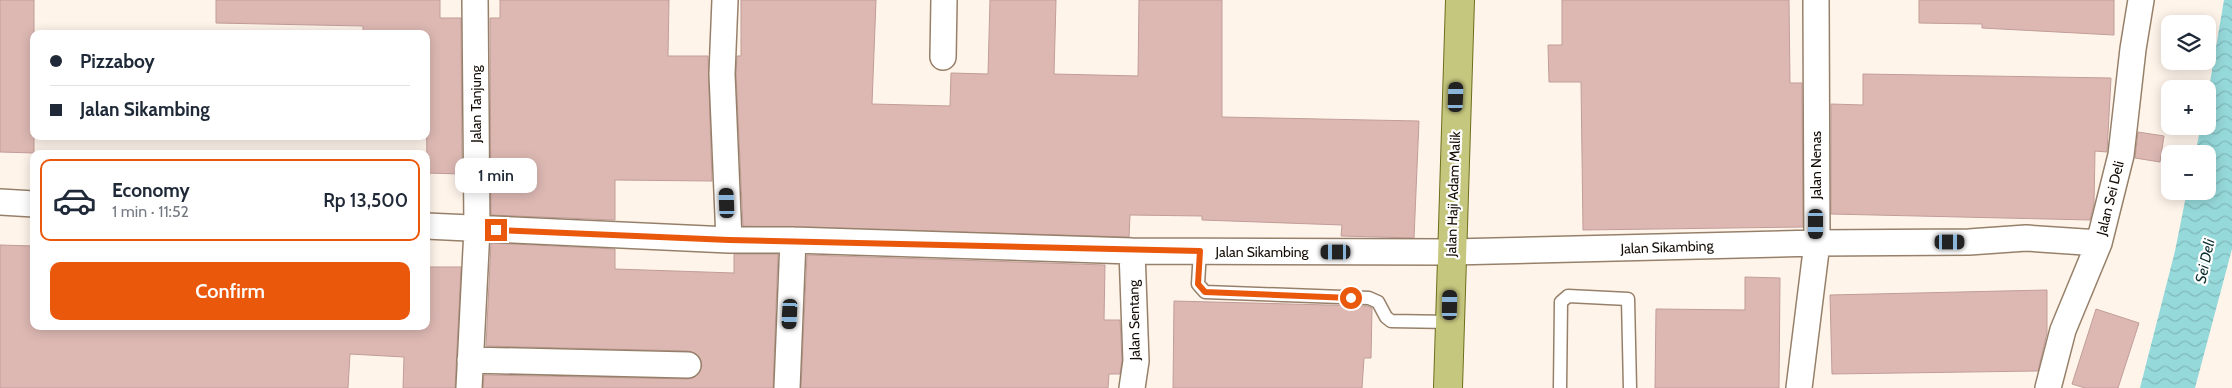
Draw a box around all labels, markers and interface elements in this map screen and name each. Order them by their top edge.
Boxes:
map controls [2161,15,2216,200]
button: layers [2161,15,2216,70]
text: Pizzaboy [80,50,155,73]
street label: Jalan Tanjung [467,64,485,144]
button: + [2161,80,2216,135]
car [1447,82,1464,112]
text: Jalan Sikambing [80,98,210,121]
street label: Jalan Haji Adam Malik [1442,130,1464,258]
street label: Jalan Nenas [1807,131,1825,200]
button: − [2161,145,2216,200]
callout: 1 min [455,158,537,192]
street label: Jalan Sei Deli [2092,159,2128,238]
text: 1 min [478,166,514,185]
icon: car [52,178,97,223]
text: Economy [112,179,190,202]
car [718,188,735,218]
text: Rp 13,500 [323,189,408,212]
text: 1 min · 11:52 [112,202,189,221]
car [1808,209,1823,239]
route end [485,219,507,241]
car [1935,235,1965,250]
street label: Jalan Sikambing [1619,236,1715,258]
water label: Sei Deli [2192,236,2219,285]
street label: Jalan Sikambing [1215,243,1309,261]
car [1321,245,1351,260]
button: Confirm [50,262,410,320]
street label: Jalan Sentang [1124,279,1144,361]
route start [1340,287,1362,309]
car [1442,290,1457,320]
car [781,299,798,329]

